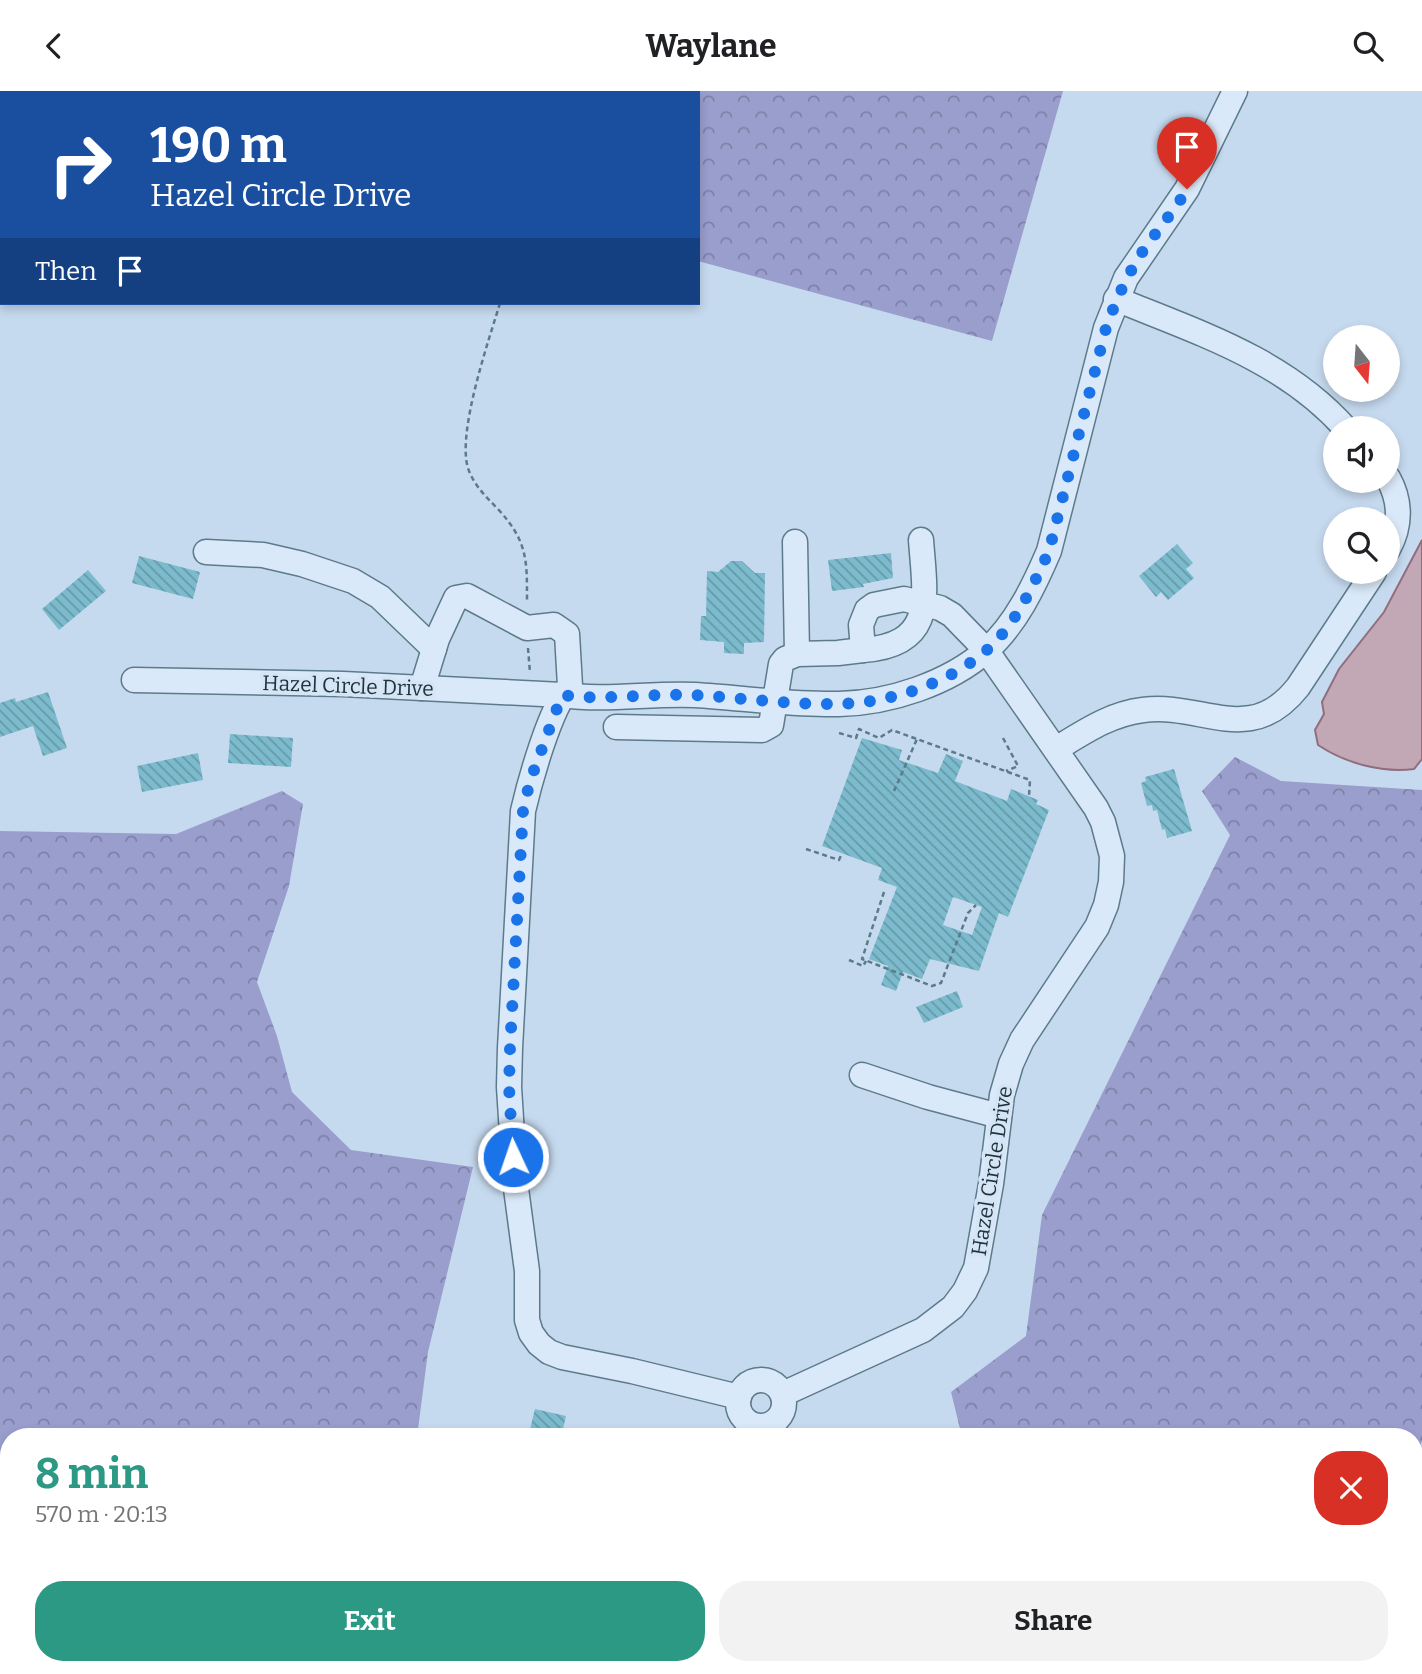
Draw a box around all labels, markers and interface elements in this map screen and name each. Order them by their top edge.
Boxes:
icon: back [35,27,73,65]
text: Waylane [645,27,777,65]
icon: search [1349,27,1387,65]
text: 190 m [150,116,287,175]
pin [1157,117,1217,189]
icon: right [35,119,126,210]
icon: arrive [1168,128,1206,166]
text: Hazel Circle Drive [150,176,411,214]
icon: arrive [111,252,149,290]
text: Then [35,256,97,287]
north arrow [1323,325,1400,403]
map controls [1323,325,1400,584]
button: sound [1323,416,1400,493]
button: search [1323,507,1400,584]
street label: Hazel Circle Drive [262,670,434,702]
street label: Hazel Circle Drive [966,1084,1018,1258]
position arrow [476,1120,550,1194]
text: 8 min [35,1449,148,1499]
button: close [1314,1451,1388,1525]
text: 570 m · 20:13 [35,1500,168,1528]
button: Exit [35,1581,705,1661]
button: Share [719,1581,1388,1661]

